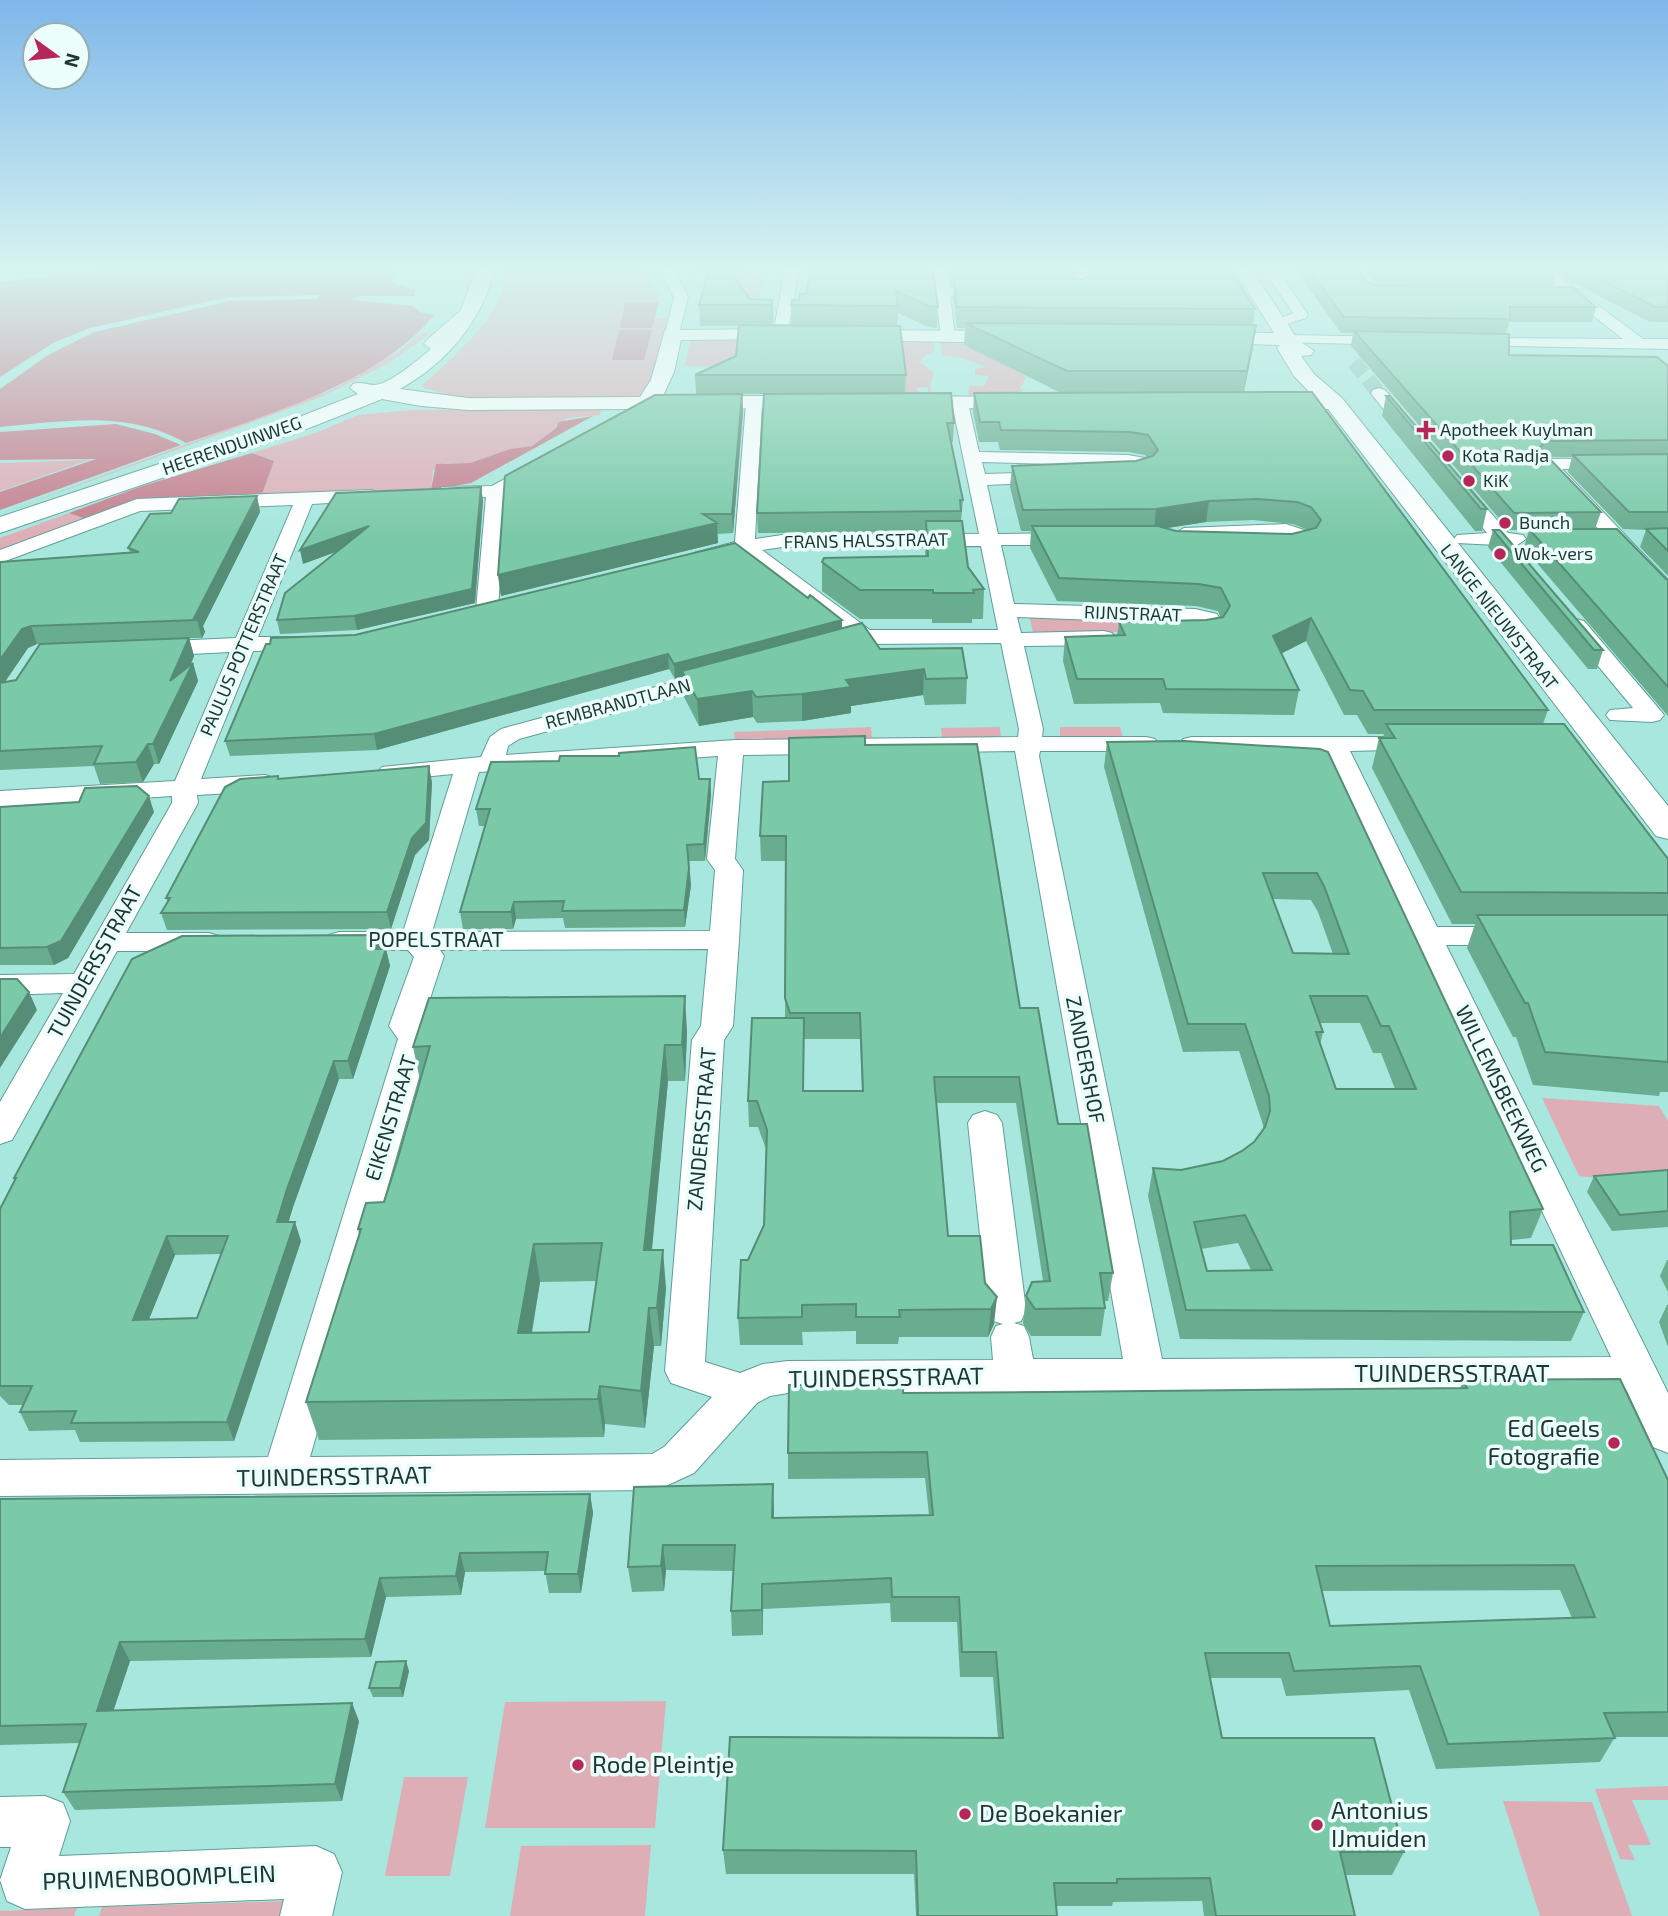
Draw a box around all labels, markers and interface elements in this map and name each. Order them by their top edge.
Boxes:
north arrow [21,21,91,91]
text: N [60,51,86,70]
street label: HEERENDUINWEG [159,411,304,479]
place label: Apotheek Kuylman [1440,418,1593,440]
marker: Apotheek Kuylman [1418,422,1434,438]
place label: Kota Radja [1462,444,1549,466]
marker: Kota Radja [1440,448,1456,464]
place label: KiK [1483,469,1509,491]
marker: KiK [1461,473,1477,489]
place label: Bunch [1519,511,1570,533]
marker: Bunch [1497,515,1513,531]
street label: FRANS HALSSTRAAT [783,528,949,552]
street label: LANGE NIEUWSTRAAT [1436,539,1564,694]
place label: Wok-vers [1514,542,1593,564]
marker: Wok-vers [1492,546,1508,562]
street label: PAULUS POTTERSTRAAT [195,550,292,739]
street label: RIJNSTRAAT [1084,600,1183,626]
street label: REMBRANDTLAAN [543,673,693,733]
street label: TUINDERSSTRAAT [41,880,146,1042]
street label: POPELSTRAAT [368,926,504,951]
street label: ZANDERSHOF [1062,994,1111,1126]
street label: WILLEMSBEEKWEG [1451,1001,1554,1176]
street label: ZANDERSSTRAAT [681,1046,720,1212]
street label: EIKENSTRAAT [359,1052,421,1183]
street label: TUINDERSSTRAAT [1354,1358,1550,1387]
street label: TUINDERSSTRAAT [788,1360,984,1393]
place label: Ed Geels Fotografie [1487,1413,1600,1470]
marker: Ed Geels Fotografie [1606,1435,1622,1451]
street label: TUINDERSSTRAAT [236,1459,432,1492]
place label: Rode Pleintje [592,1749,734,1778]
marker: Rode Pleintje [570,1757,586,1773]
place label: Antonius IJmuiden [1331,1795,1428,1852]
place label: De Boekanier [979,1798,1123,1827]
marker: De Boekanier [957,1806,973,1822]
marker: Antonius IJmuiden [1309,1817,1325,1833]
street label: PRUIMENBOOMPLEIN [42,1858,276,1895]

